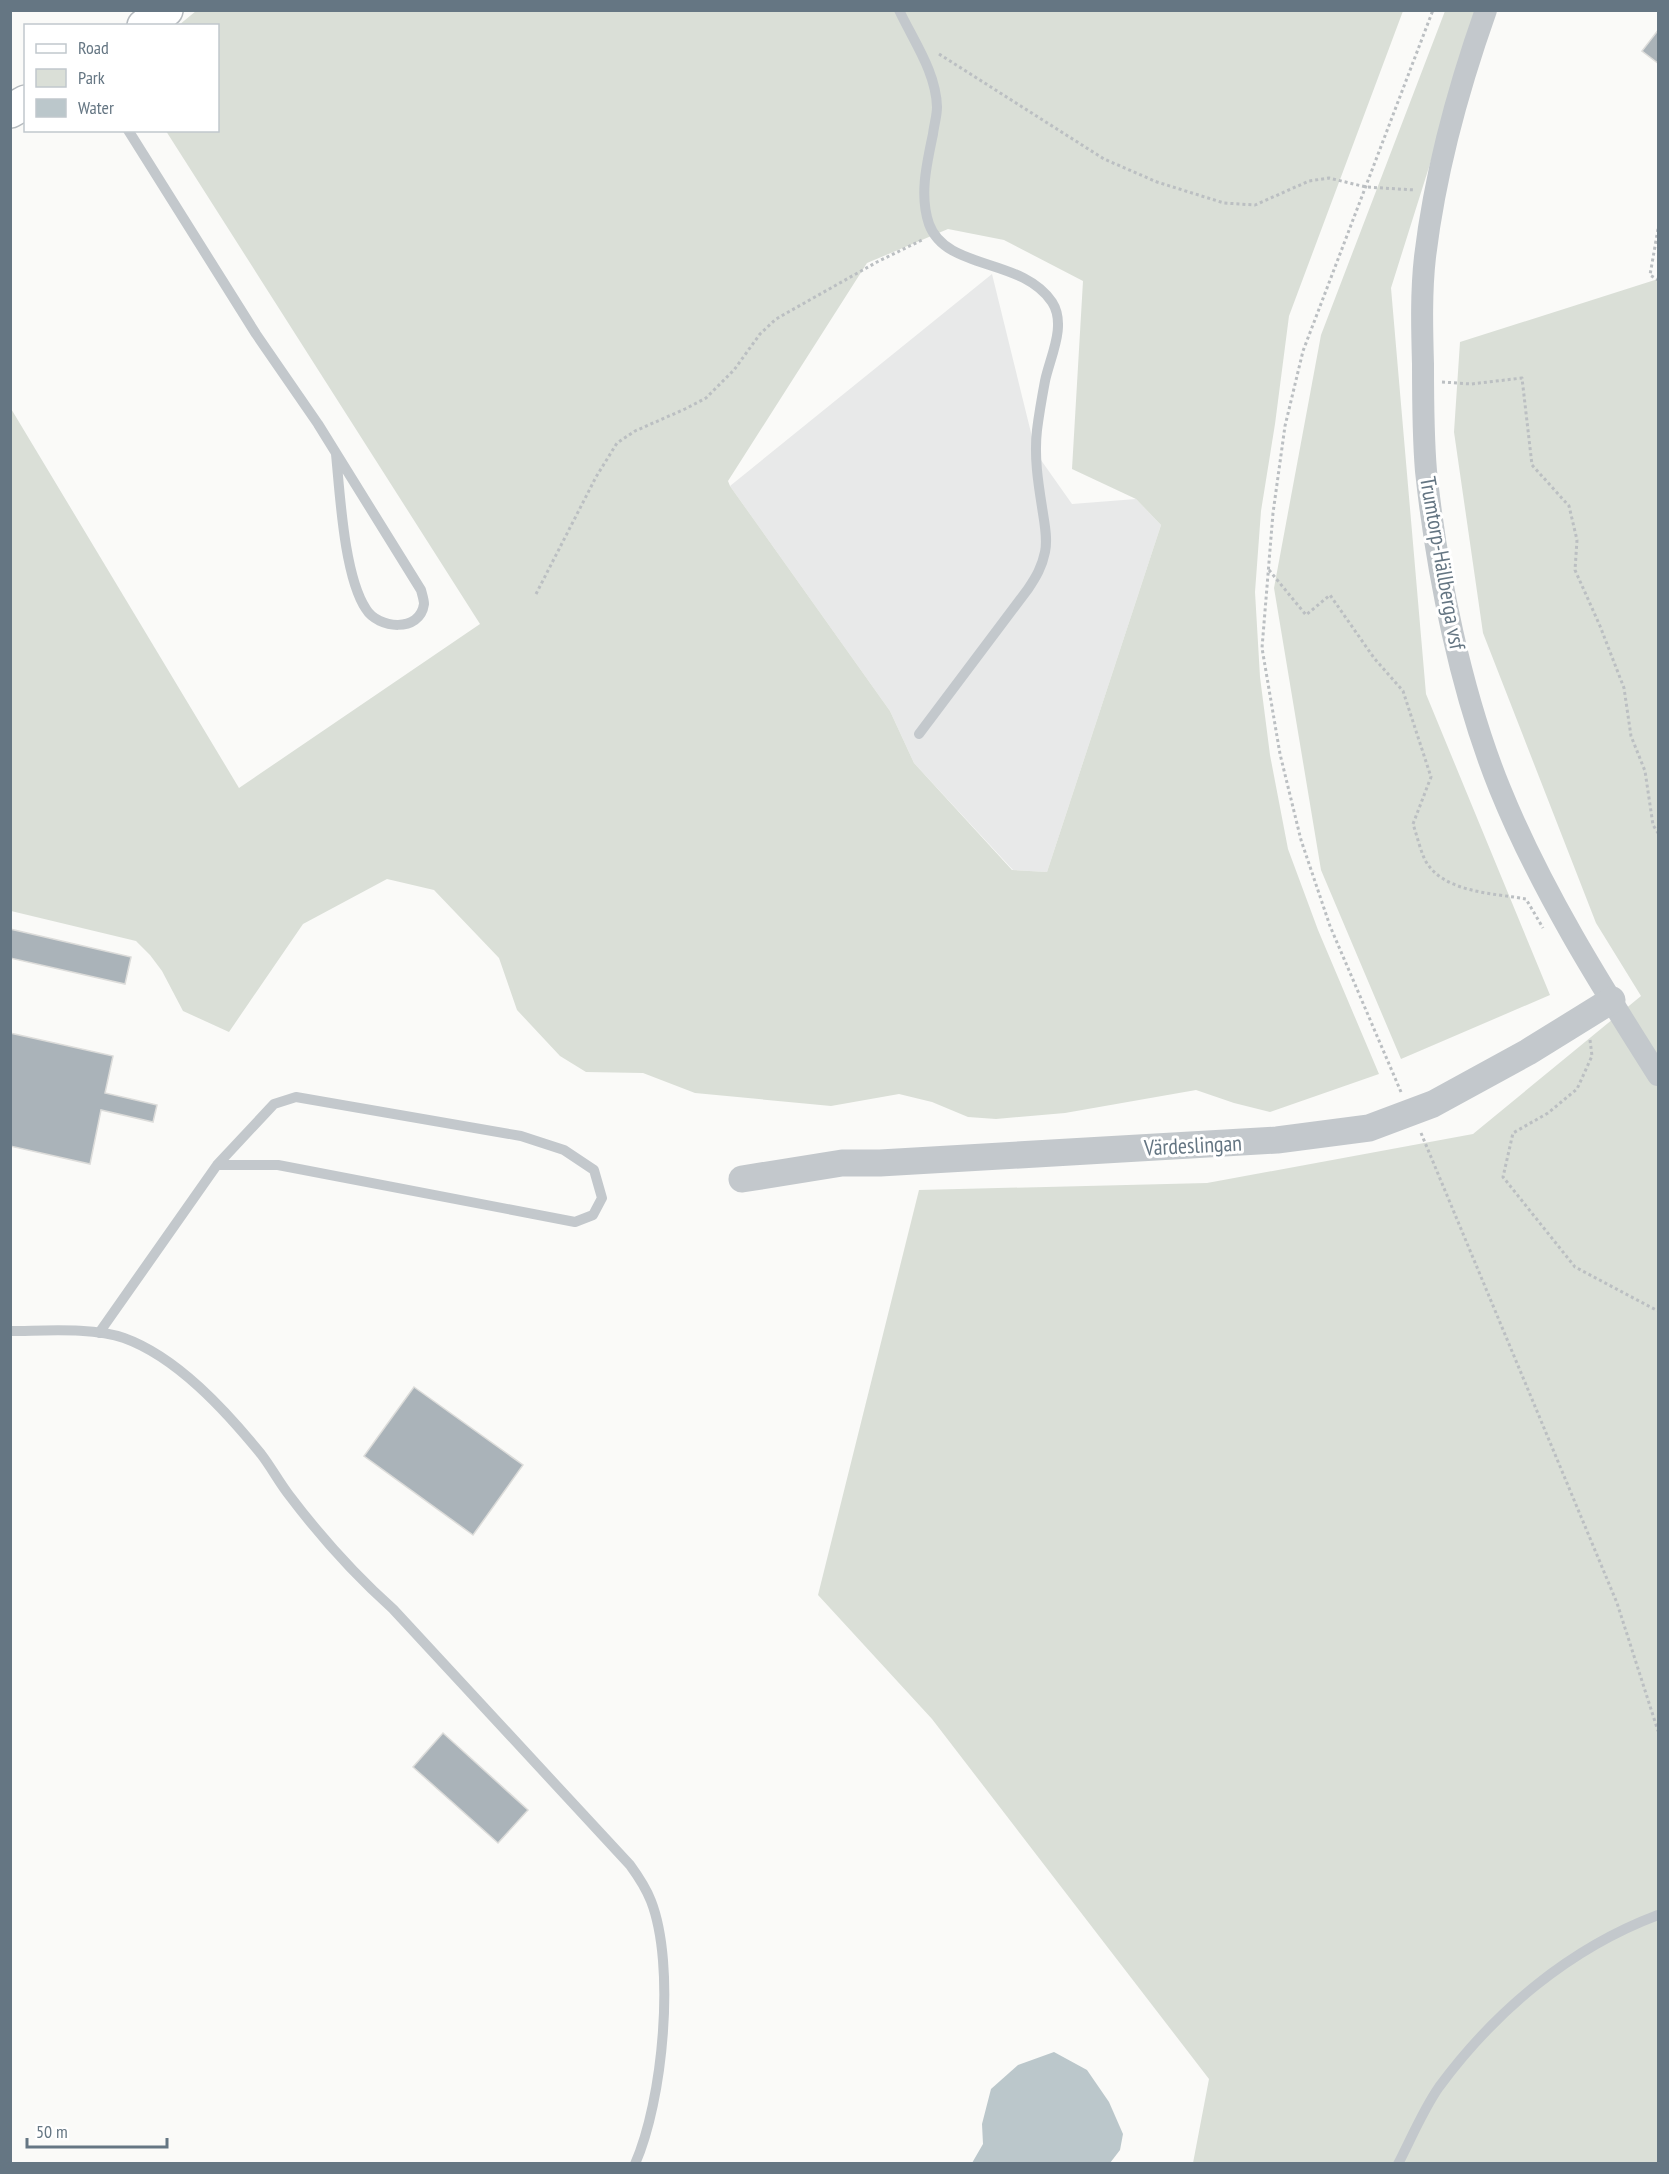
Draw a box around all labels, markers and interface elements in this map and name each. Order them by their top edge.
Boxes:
legend [24,24,219,132]
text: Road [78,36,109,59]
text: Park [78,66,105,89]
text: Water [78,96,114,119]
street label: Trumtorp-Hällberga vsf [1414,474,1472,653]
street label: Värdeslingan [1142,1128,1243,1162]
scale bar [27,2111,166,2149]
text: 50 m [36,2120,68,2143]

